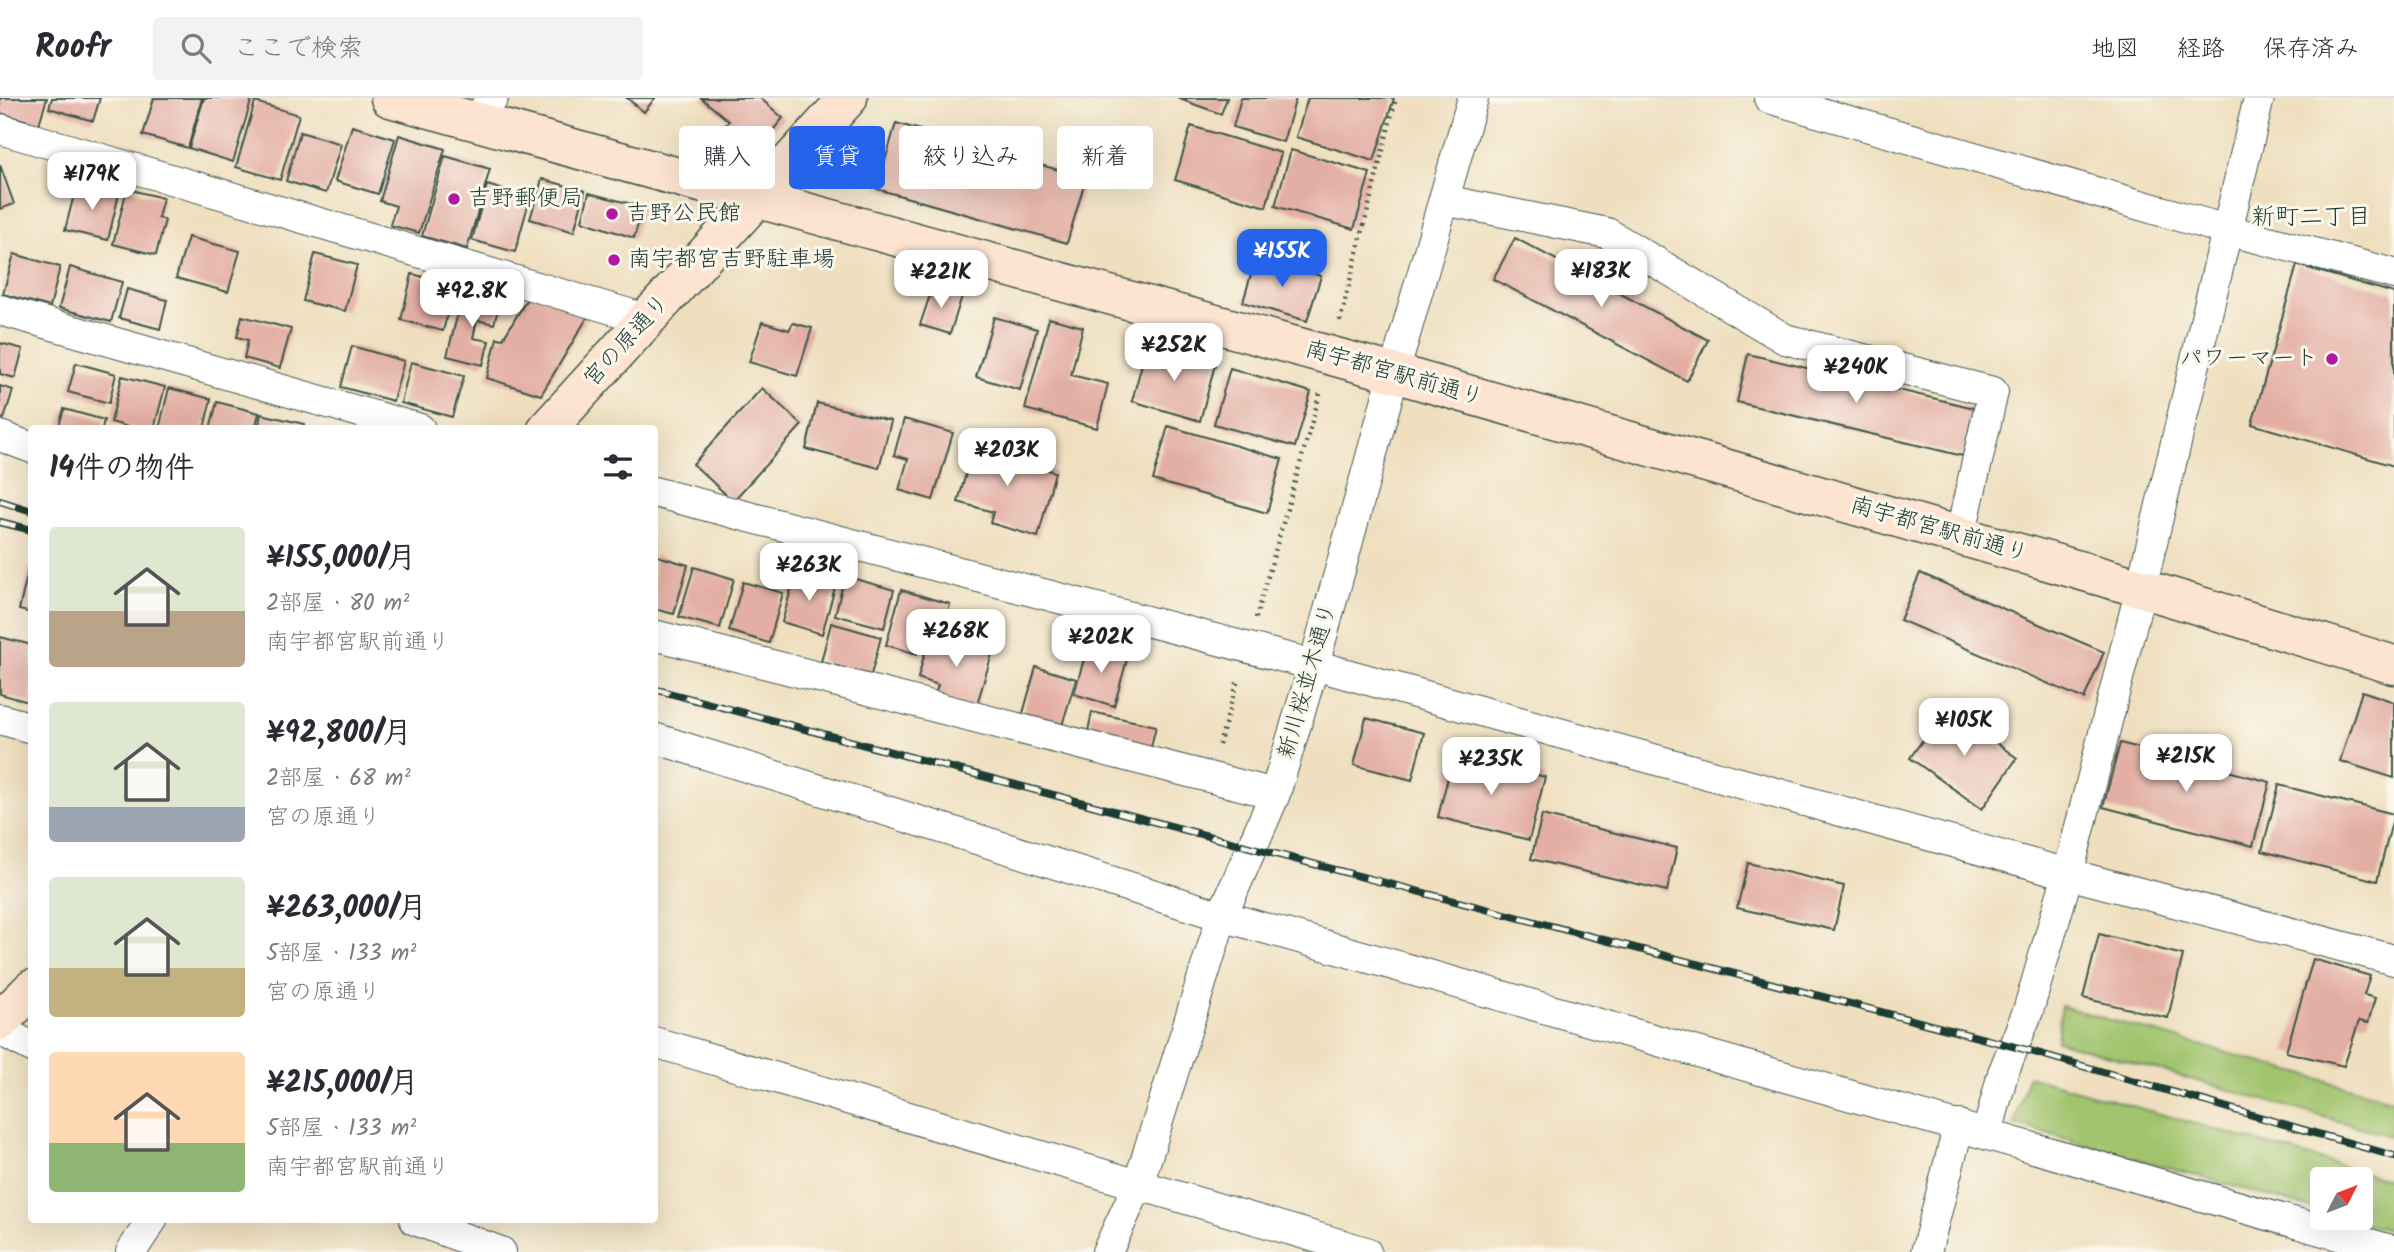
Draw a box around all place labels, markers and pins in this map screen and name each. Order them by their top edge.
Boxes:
pin: ¥179K [43,152,141,212]
place label: 吉野郵便局 [468,181,583,217]
marker: 吉野郵便局 [446,191,462,207]
place label: 吉野公民館 [626,196,741,232]
marker: 吉野公民館 [604,206,620,222]
pin: ¥155K [1233,230,1331,289]
place label: 南宇都宮吉野駐車場 [628,242,835,278]
pin: ¥221K [892,250,990,310]
pin: ¥183K [1552,250,1650,309]
marker: 南宇都宮吉野駐車場 [606,252,622,268]
pin: ¥92.8K [415,270,529,329]
pin: ¥252K [1125,324,1223,383]
place label: パワーマート [2180,341,2318,377]
pin: ¥240K [1807,345,1905,405]
marker: パワーマート [2324,351,2340,367]
pin: ¥203K [958,428,1056,488]
pin: ¥263K [760,544,858,603]
pin: ¥268K [907,610,1005,669]
pin: ¥202K [1052,616,1150,675]
pin: ¥105K [1915,698,2013,758]
pin: ¥215K [2137,734,2235,794]
pin: ¥235K [1442,738,1540,797]

